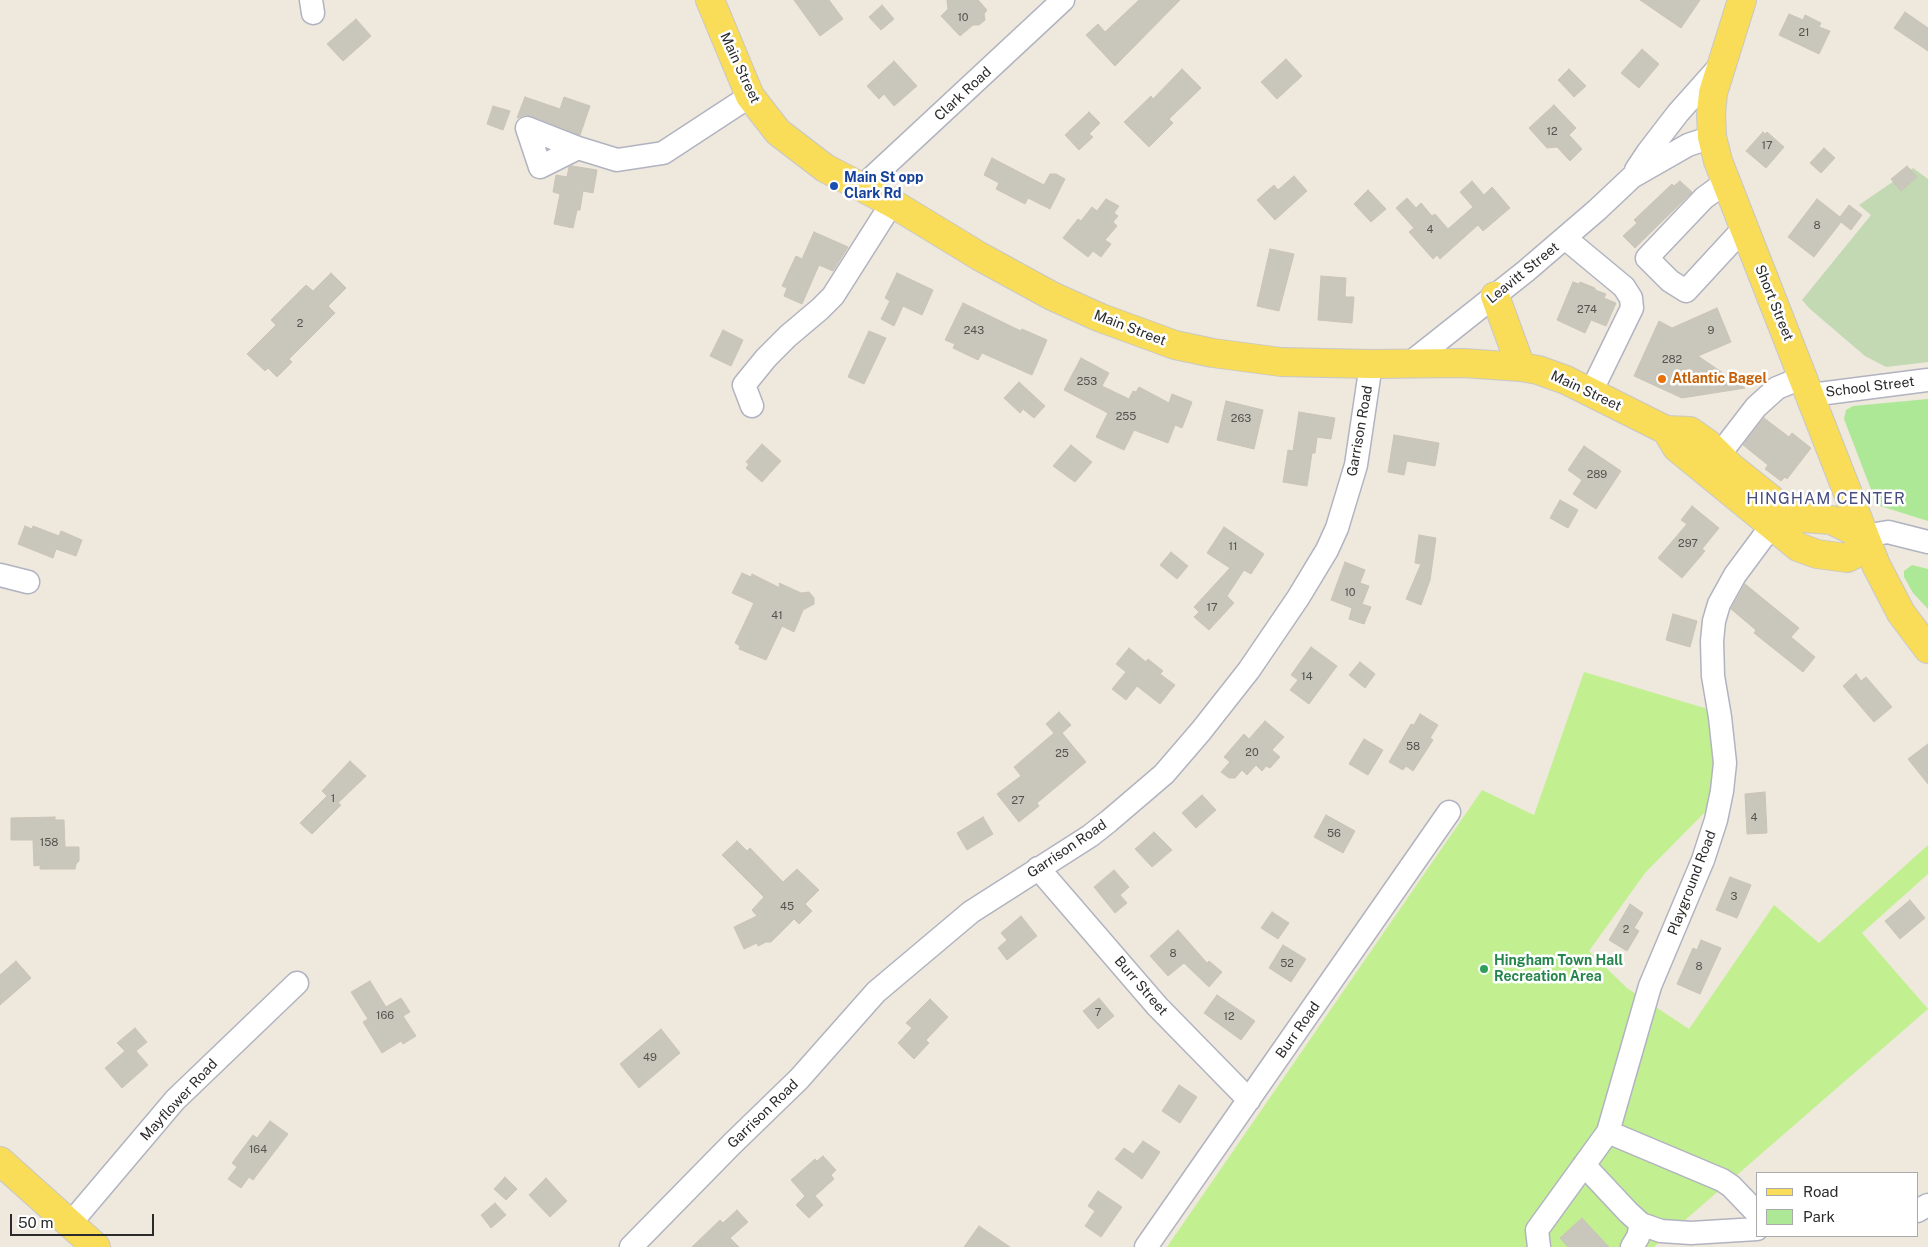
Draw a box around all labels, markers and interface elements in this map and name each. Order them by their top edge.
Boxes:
house number: 10 [957,11,969,25]
house number: 21 [1798,26,1810,40]
street label: Main Street [716,30,764,106]
street label: Clark Road [931,63,995,125]
house number: 12 [1546,125,1558,139]
house number: 17 [1761,139,1773,153]
place label: Main St opp Clark Rd [844,170,924,202]
marker: Main St opp Clark Rd [828,180,840,192]
house number: 8 [1813,219,1821,233]
house number: 4 [1427,223,1433,237]
street label: Leavitt Street [1483,239,1563,307]
street label: Short Street [1751,263,1797,343]
house number: 274 [1577,303,1597,317]
street label: Main Street [1092,307,1168,349]
house number: 2 [297,317,303,331]
house number: 243 [964,324,984,338]
house number: 9 [1708,324,1714,338]
house number: 282 [1662,353,1682,367]
street label: Main Street [1548,367,1624,415]
place label: Atlantic Bagel [1672,371,1767,387]
marker: Atlantic Bagel [1656,373,1668,385]
street label: School Street [1825,373,1915,401]
house number: 253 [1077,375,1097,389]
street label: Garrison Road [1344,384,1376,478]
house number: 255 [1116,410,1136,424]
house number: 263 [1231,412,1251,426]
house number: 289 [1587,468,1607,482]
district label: HINGHAM CENTER [1744,489,1908,509]
house number: 297 [1678,537,1698,551]
house number: 11 [1229,540,1237,554]
house number: 10 [1344,586,1356,600]
house number: 17 [1206,601,1218,615]
house number: 41 [771,609,783,623]
house number: 14 [1301,670,1313,684]
house number: 58 [1406,740,1420,754]
house number: 20 [1245,746,1259,760]
house number: 25 [1055,747,1069,761]
house number: 1 [331,792,335,806]
house number: 27 [1011,794,1025,808]
house number: 4 [1751,811,1757,825]
street label: Garrison Road [1024,816,1110,882]
house number: 56 [1327,827,1341,841]
street label: Playground Road [1664,828,1720,938]
house number: 158 [40,836,58,850]
house number: 3 [1731,890,1737,904]
house number: 45 [780,900,794,914]
house number: 2 [1623,923,1629,937]
house number: 8 [1169,947,1177,961]
street label: Burr Street [1111,953,1171,1019]
place label: Hingham Town Hall Recreation Area [1494,953,1623,986]
house number: 52 [1280,957,1294,971]
house number: 8 [1695,960,1703,974]
marker: Hingham Town Hall Recreation Area [1478,963,1490,975]
street label: Burr Road [1272,999,1324,1061]
house number: 7 [1095,1006,1101,1020]
house number: 166 [376,1009,394,1023]
house number: 12 [1223,1010,1235,1024]
house number: 49 [643,1051,657,1065]
street label: Mayflower Road [137,1056,221,1144]
street label: Garrison Road [724,1076,802,1152]
house number: 164 [249,1143,267,1157]
legend [1756,1172,1918,1237]
text: Road [1803,1183,1839,1200]
scale bar [12,1204,156,1236]
text: Park [1803,1208,1835,1225]
text: 50 m [18,1214,53,1231]

